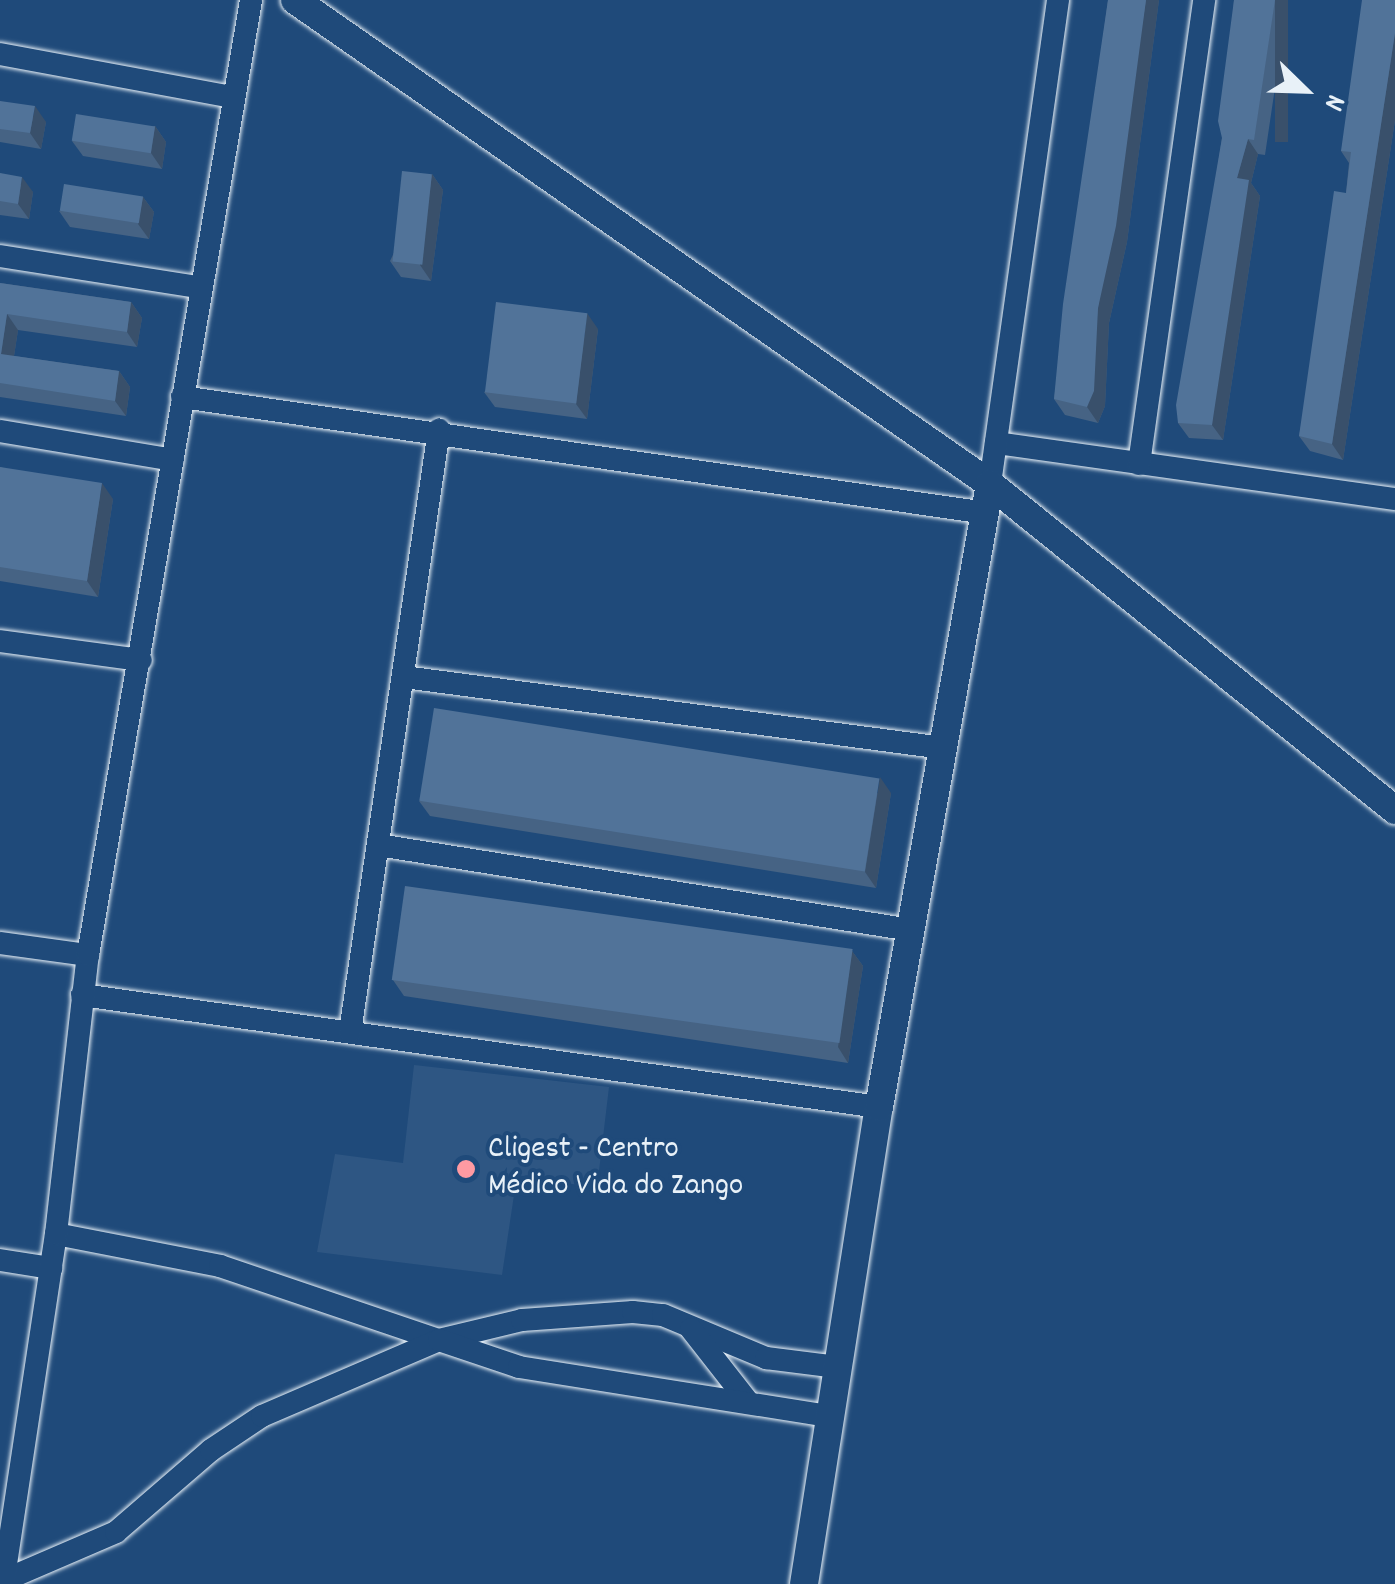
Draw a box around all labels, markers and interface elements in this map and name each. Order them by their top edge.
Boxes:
north arrow [1255,40,1355,140]
text: N [1312,88,1354,116]
place label: Cligest - Centro Médico Vida do Zango [488,1132,743,1207]
marker: Cligest - Centro Médico Vida do Zango [453,1156,479,1182]

